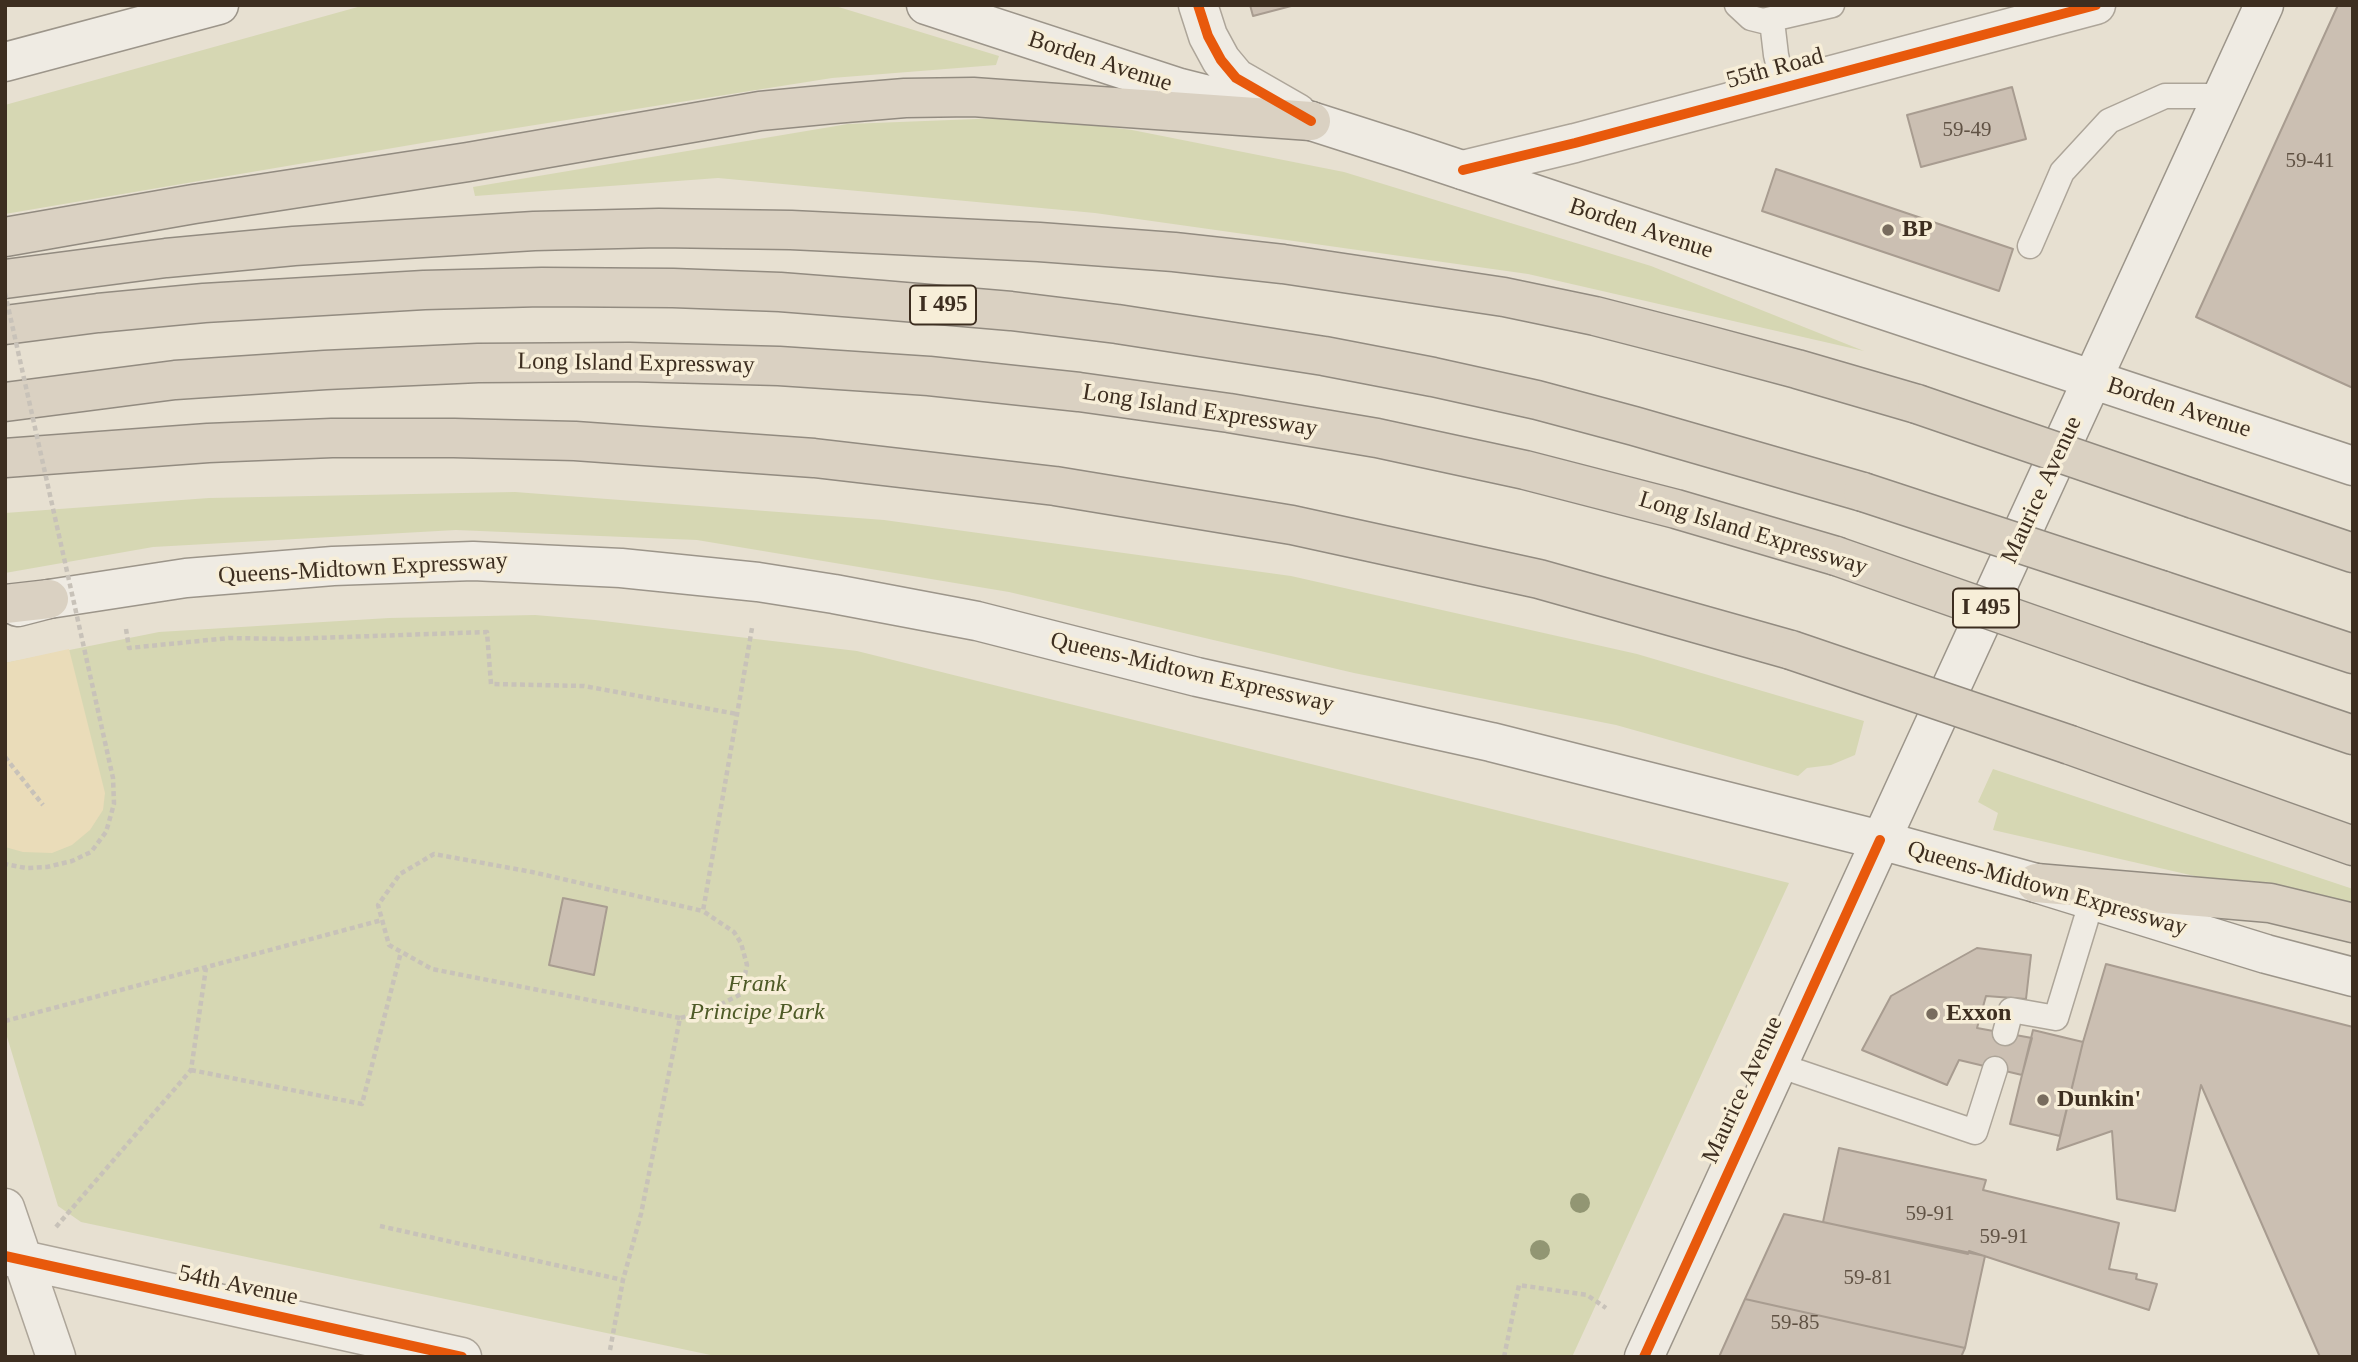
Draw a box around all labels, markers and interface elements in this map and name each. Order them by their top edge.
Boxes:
street label: Borden Avenue [1024,25,1176,99]
street label: 55th Road [1723,42,1827,96]
house number: 59-49 [1943,117,1991,143]
house number: 59-41 [2286,148,2334,174]
street label: Borden Avenue [1565,192,1717,266]
place label: BP [1902,216,1933,244]
marker: BP [1880,222,1896,238]
road number: I 495 [910,286,976,324]
street label: Long Island Expressway [517,348,755,380]
street label: Borden Avenue [2103,371,2255,445]
street label: Long Island Expressway [1081,378,1319,444]
street label: Maurice Avenue [1995,412,2089,568]
street label: Long Island Expressway [1635,486,1871,582]
street label: Queens-Midtown Expressway [217,547,509,591]
road number: I 495 [1953,588,2019,628]
street label: Queens-Midtown Expressway [1048,626,1336,720]
street label: Queens-Midtown Expressway [1904,835,2190,943]
park label: Frank Principe Park [689,971,825,1027]
place label: Exxon [1946,1000,2011,1028]
marker: Exxon [1924,1006,1940,1022]
street label: Maurice Avenue [1696,1012,1790,1168]
place label: Dunkin' [2057,1086,2141,1114]
marker: Dunkin' [2035,1092,2051,1108]
house number: 59-91 [1906,1201,1954,1227]
house number: 59-91 [1980,1224,2028,1250]
street label: 54th Avenue [176,1259,300,1313]
house number: 59-81 [1844,1265,1892,1291]
house number: 59-85 [1771,1310,1819,1336]

